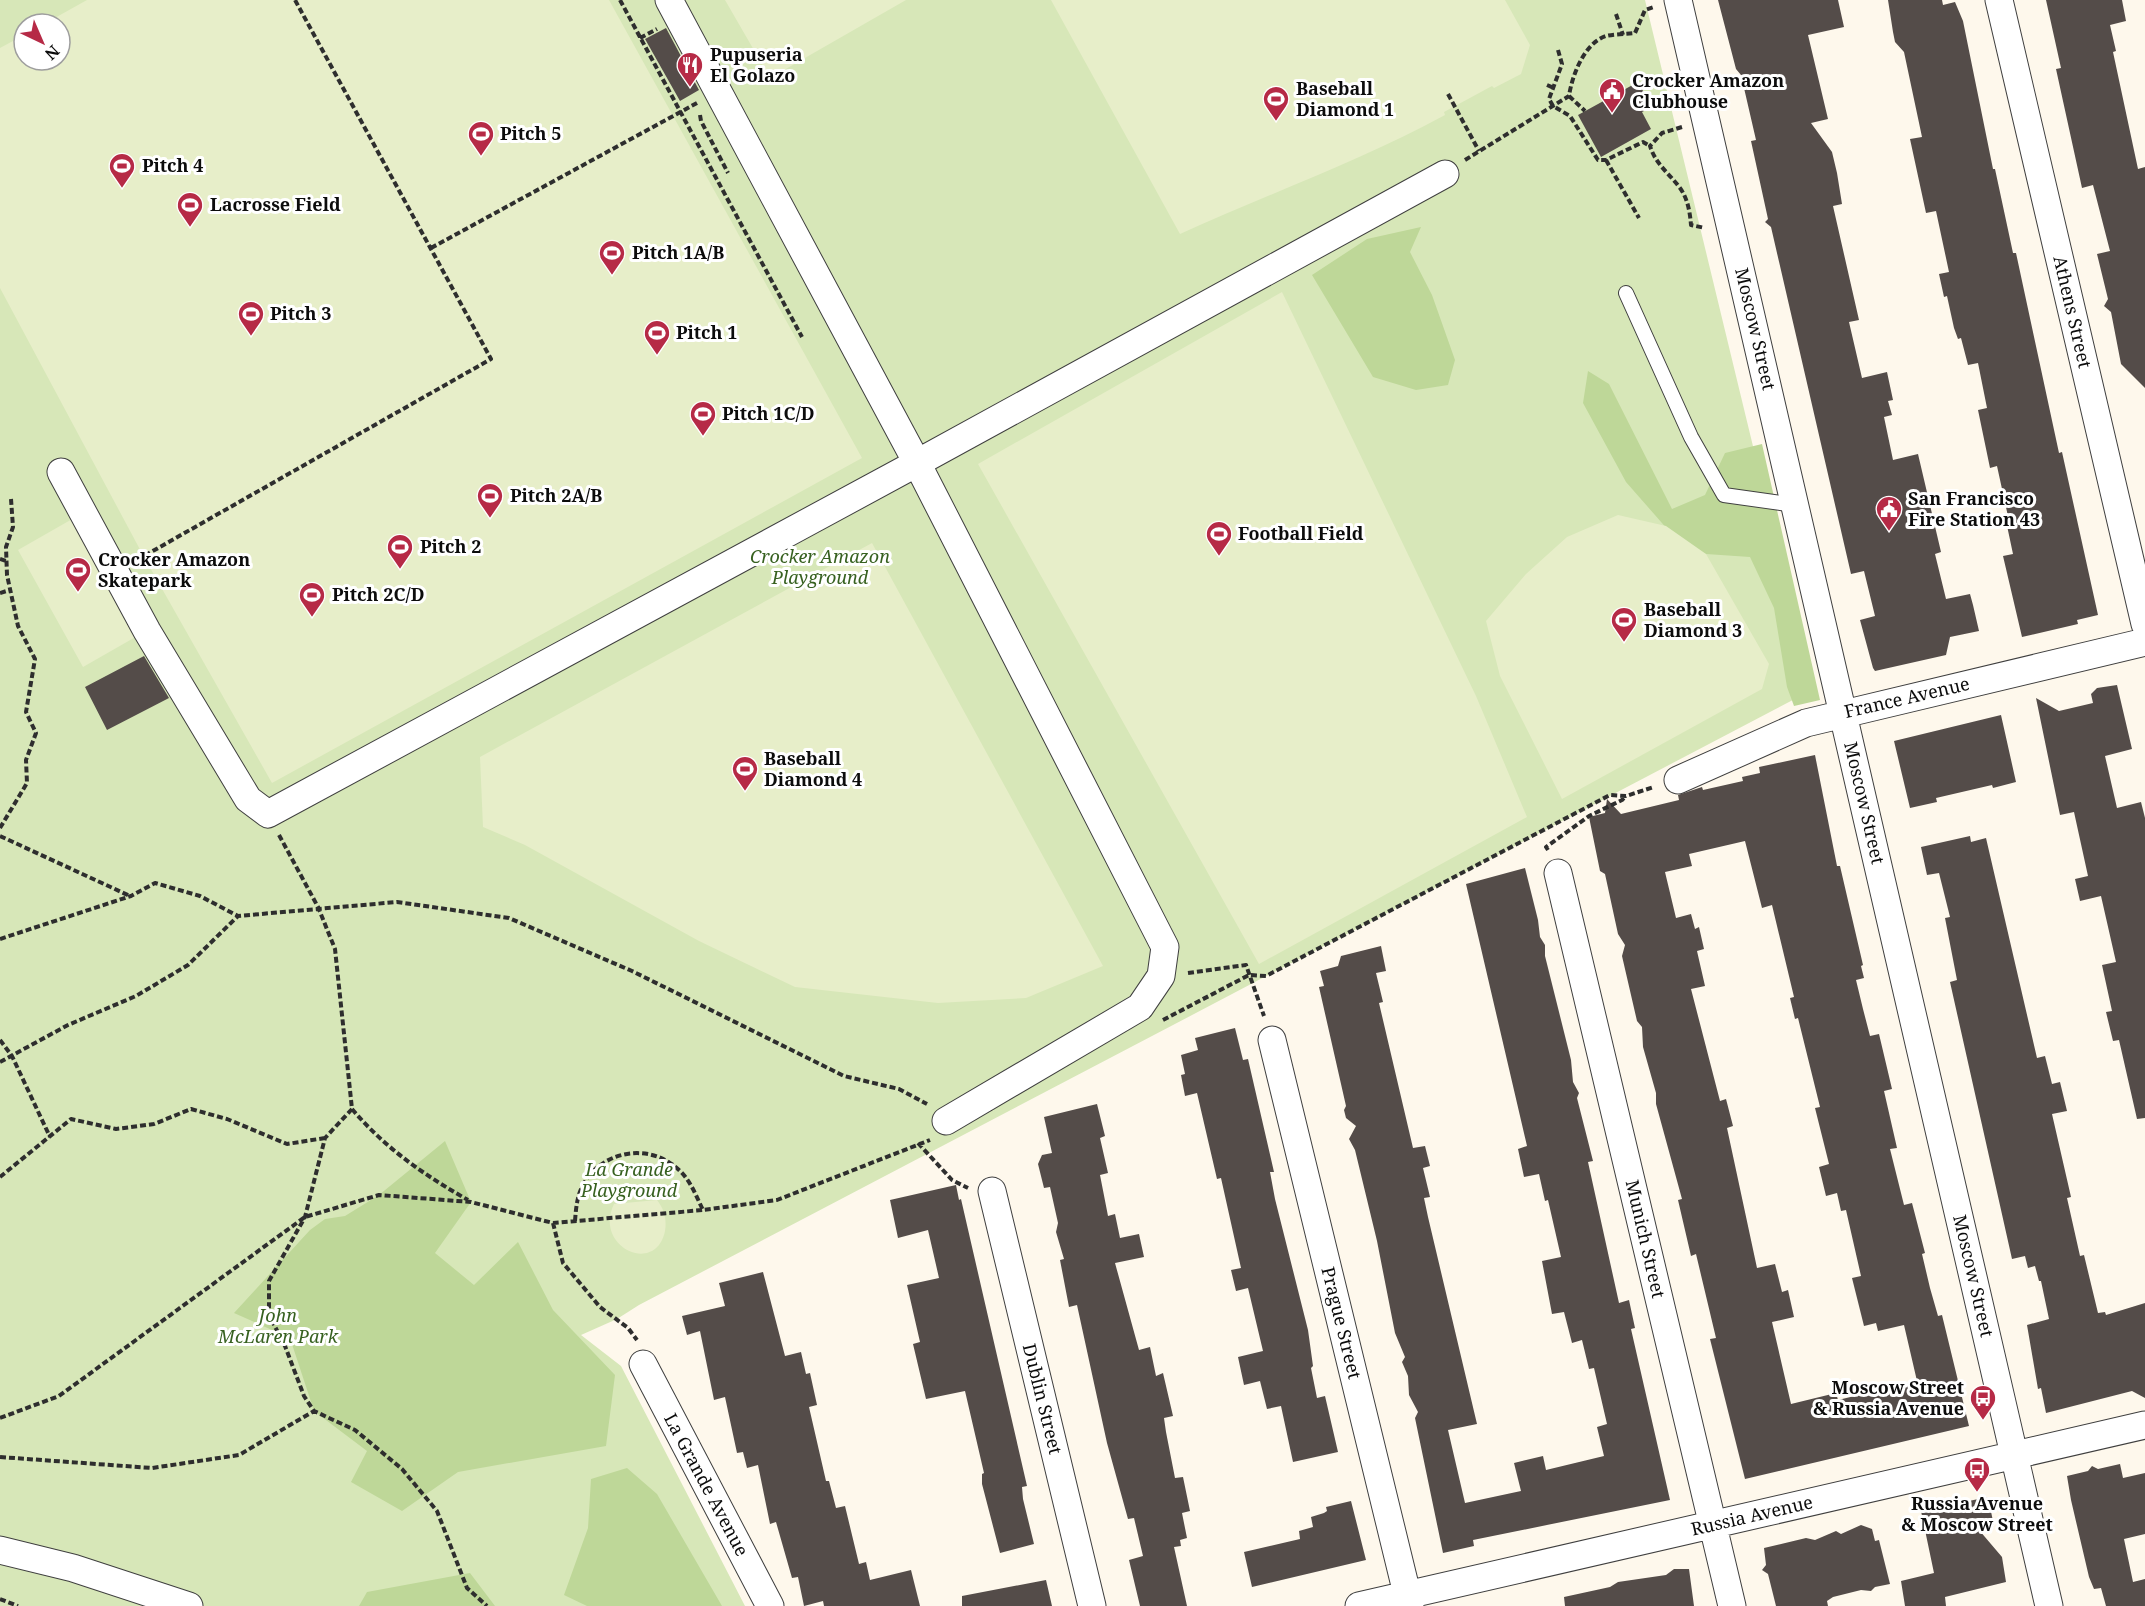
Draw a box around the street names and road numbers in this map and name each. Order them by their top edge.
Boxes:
street label: Athens Street [2048,253,2098,370]
street label: Moscow Street [1730,265,1782,392]
street label: France Avenue [1842,671,1972,723]
street label: Moscow Street [1839,739,1891,866]
street label: Munich Street [1621,1177,1671,1300]
street label: Moscow Street [1948,1212,2000,1339]
street label: Prague Street [1316,1264,1367,1381]
street label: Dublin Street [1018,1341,1068,1457]
street label: La Grande Avenue [659,1409,755,1560]
street label: Russia Avenue [1688,1489,1815,1541]

